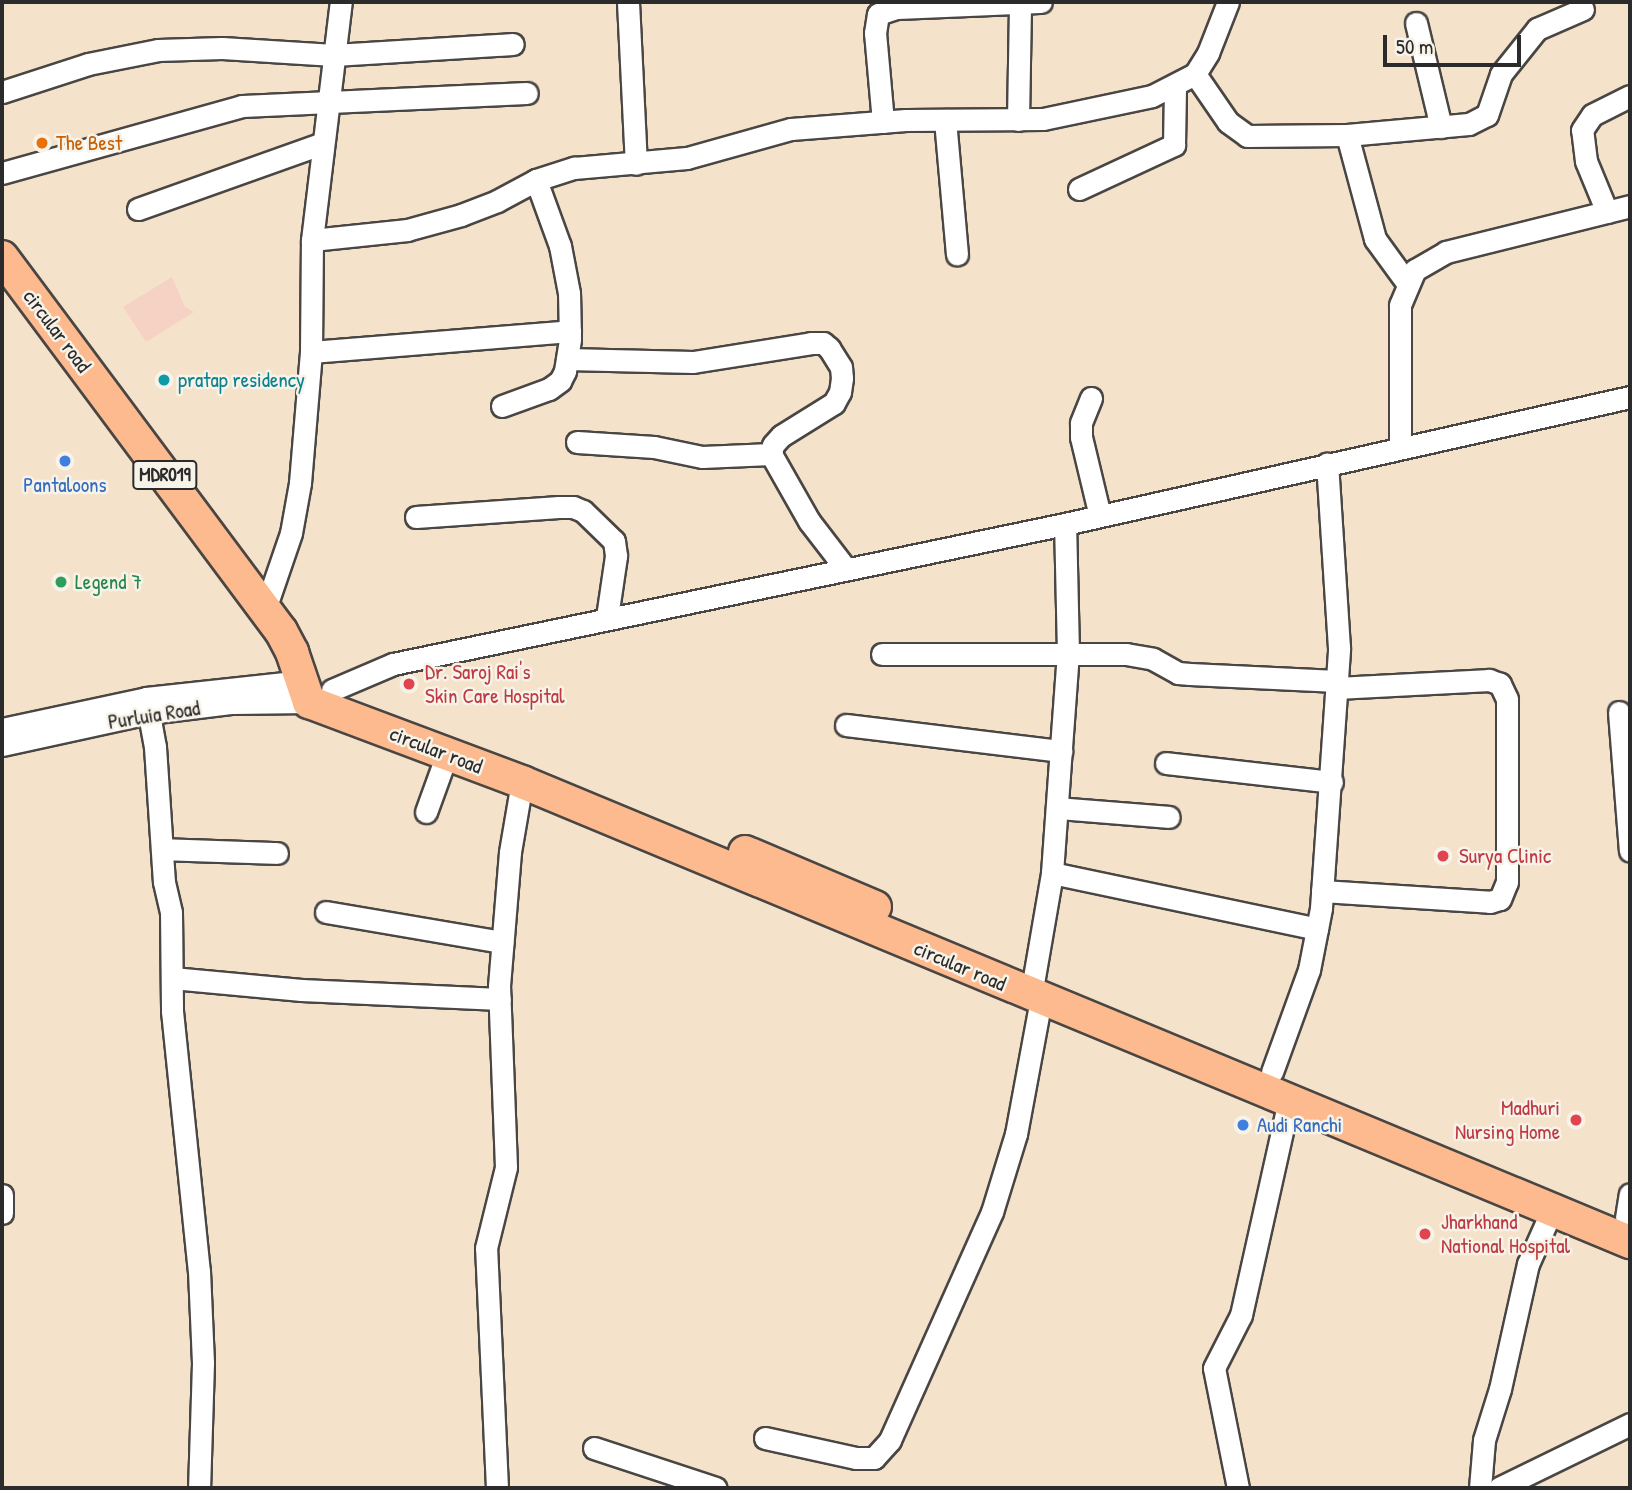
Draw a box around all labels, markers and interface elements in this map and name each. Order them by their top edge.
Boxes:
scale bar [1387,21,1525,65]
text: 50 m [1396,32,1433,61]
place label: The Best [56,130,122,156]
marker: The Best [34,135,50,151]
street label: circular road [18,285,96,377]
place label: pratap residency [178,367,305,393]
marker: pratap residency [156,372,172,388]
marker: Pantaloons [57,453,73,469]
road number: MDR019 [132,460,198,490]
place label: Pantaloons [23,472,107,498]
place label: Legend 7 [75,569,142,595]
marker: Legend 7 [53,574,69,590]
place label: Dr. Saroj Rai's Skin Care Hospital [425,659,565,709]
marker: Dr. Saroj Rai's Skin Care Hospital [399,674,419,694]
street label: Purluia Road [106,695,202,735]
street label: circular road [386,721,486,779]
place label: Surya Clinic [1459,843,1551,869]
marker: Surya Clinic [1433,846,1453,866]
street label: circular road [910,935,1010,997]
place label: Madhuri Nursing Home [1455,1095,1560,1145]
marker: Madhuri Nursing Home [1566,1110,1586,1130]
place label: Audi Ranchi [1257,1112,1342,1138]
marker: Audi Ranchi [1235,1117,1251,1133]
place label: Jharkhand National Hospital [1441,1209,1570,1259]
marker: Jharkhand National Hospital [1415,1224,1435,1244]

